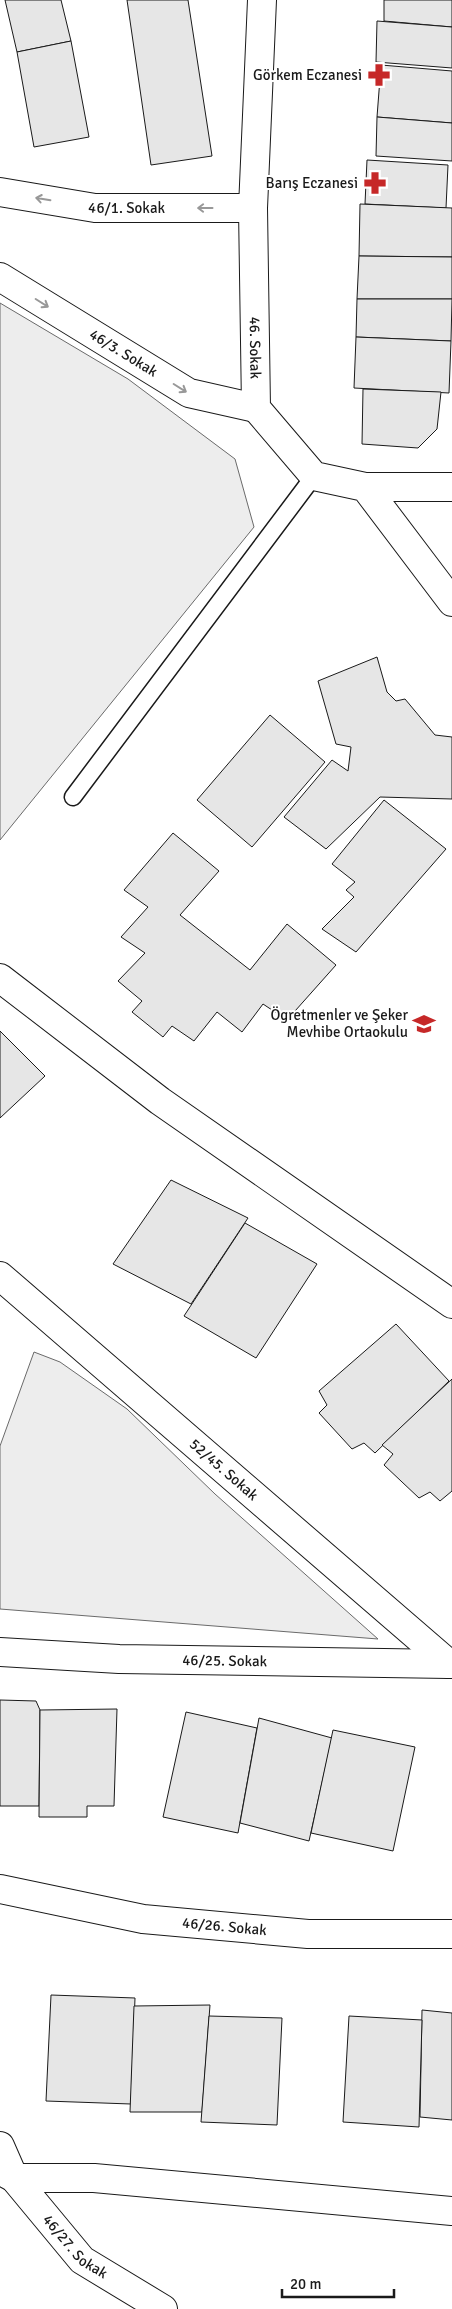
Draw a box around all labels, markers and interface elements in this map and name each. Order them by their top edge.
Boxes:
pharmacy icon: Görkem Eczanesi [366,62,392,88]
place label: Görkem Eczanesi [253,66,362,84]
pharmacy icon: Barış Eczanesi [362,170,388,196]
place label: Barış Eczanesi [266,174,358,192]
one-way arrow [35,194,51,204]
street label: 46/1. Sokak [87,198,166,217]
one-way arrow [197,203,213,213]
one-way arrow [34,298,48,308]
street label: 46. Sokak [246,317,265,380]
street label: 46/3. Sokak [86,325,161,381]
one-way arrow [173,382,187,393]
place label: Ögretmenler ve Şeker Mevhibe Ortaokulu [270,1006,408,1041]
school or university icon: Ögretmenler ve Şeker Mevhibe Ortaokulu [411,1011,437,1037]
street label: 52/45. Sokak [186,1435,262,1504]
street label: 46/25. Sokak [182,1651,268,1670]
street label: 46/26. Sokak [181,1914,268,1939]
street label: 46/27. Sokak [39,2211,111,2283]
scale bar [282,2266,394,2298]
text: 20 m [290,2275,321,2293]

